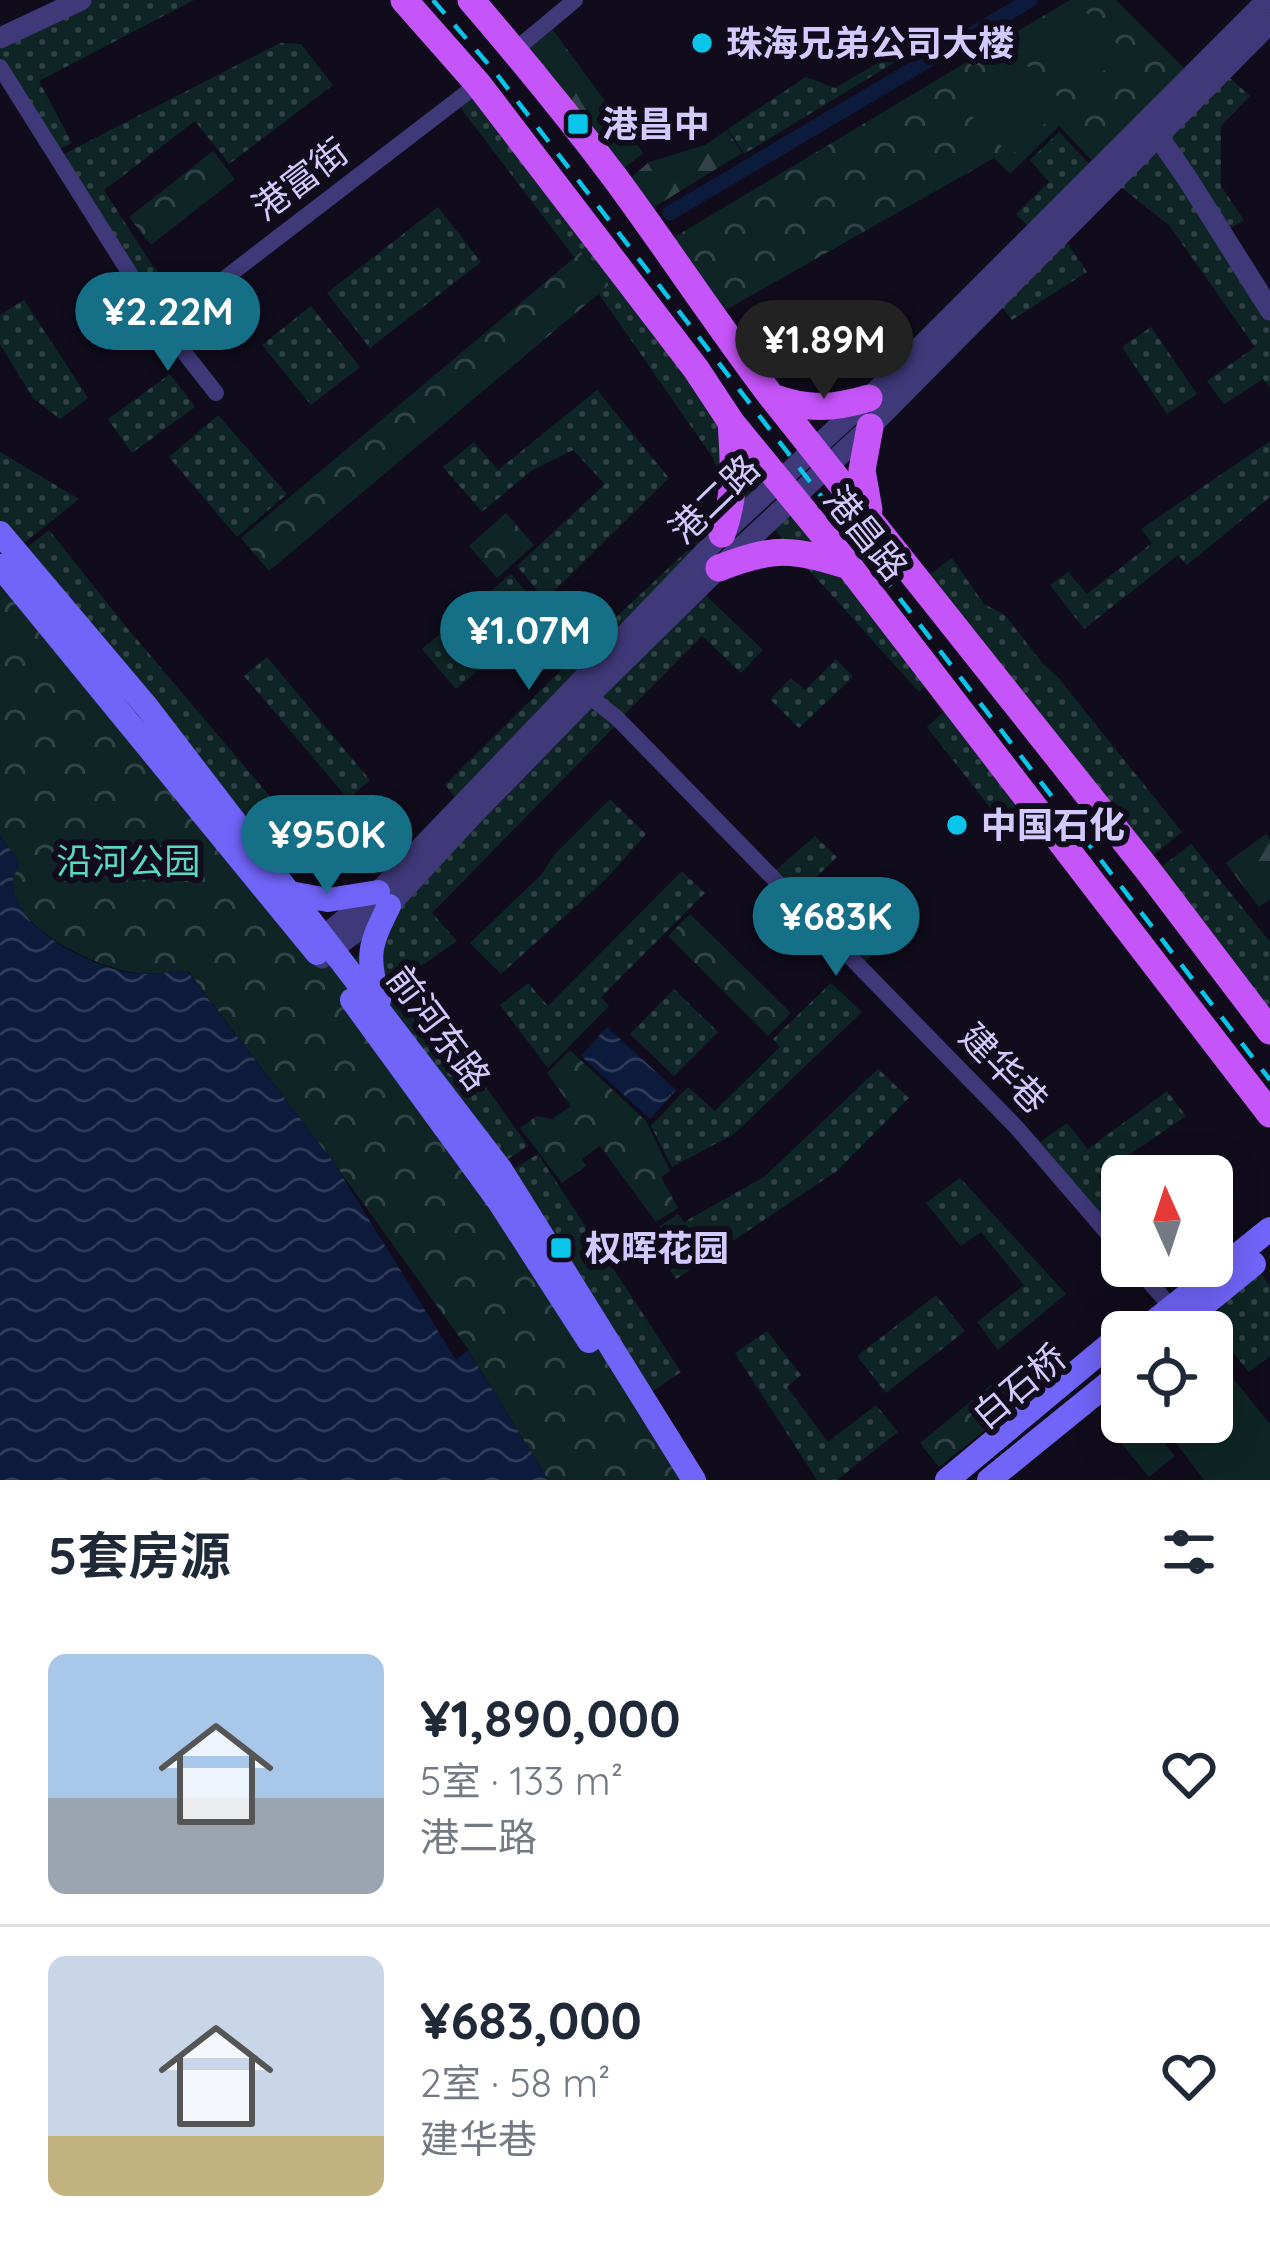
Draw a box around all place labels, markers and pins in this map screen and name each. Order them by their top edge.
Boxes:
place label: 珠海兄弟公司大楼 [726,20,1014,65]
marker: 珠海兄弟公司大楼 [689,30,715,56]
place label: 港昌中 [602,101,710,146]
marker: 港昌中 [565,111,591,137]
pin: ¥2.22M [70,272,266,374]
pin: ¥1.89M [726,300,922,402]
pin: ¥1.07M [431,591,627,693]
pin: ¥950K [243,795,411,897]
place label: 中国石化 [981,802,1125,847]
marker: 中国石化 [944,812,970,838]
pin: ¥683K [752,877,920,979]
place label: 权晖花园 [585,1225,729,1270]
marker: 权晖花园 [548,1235,574,1261]

